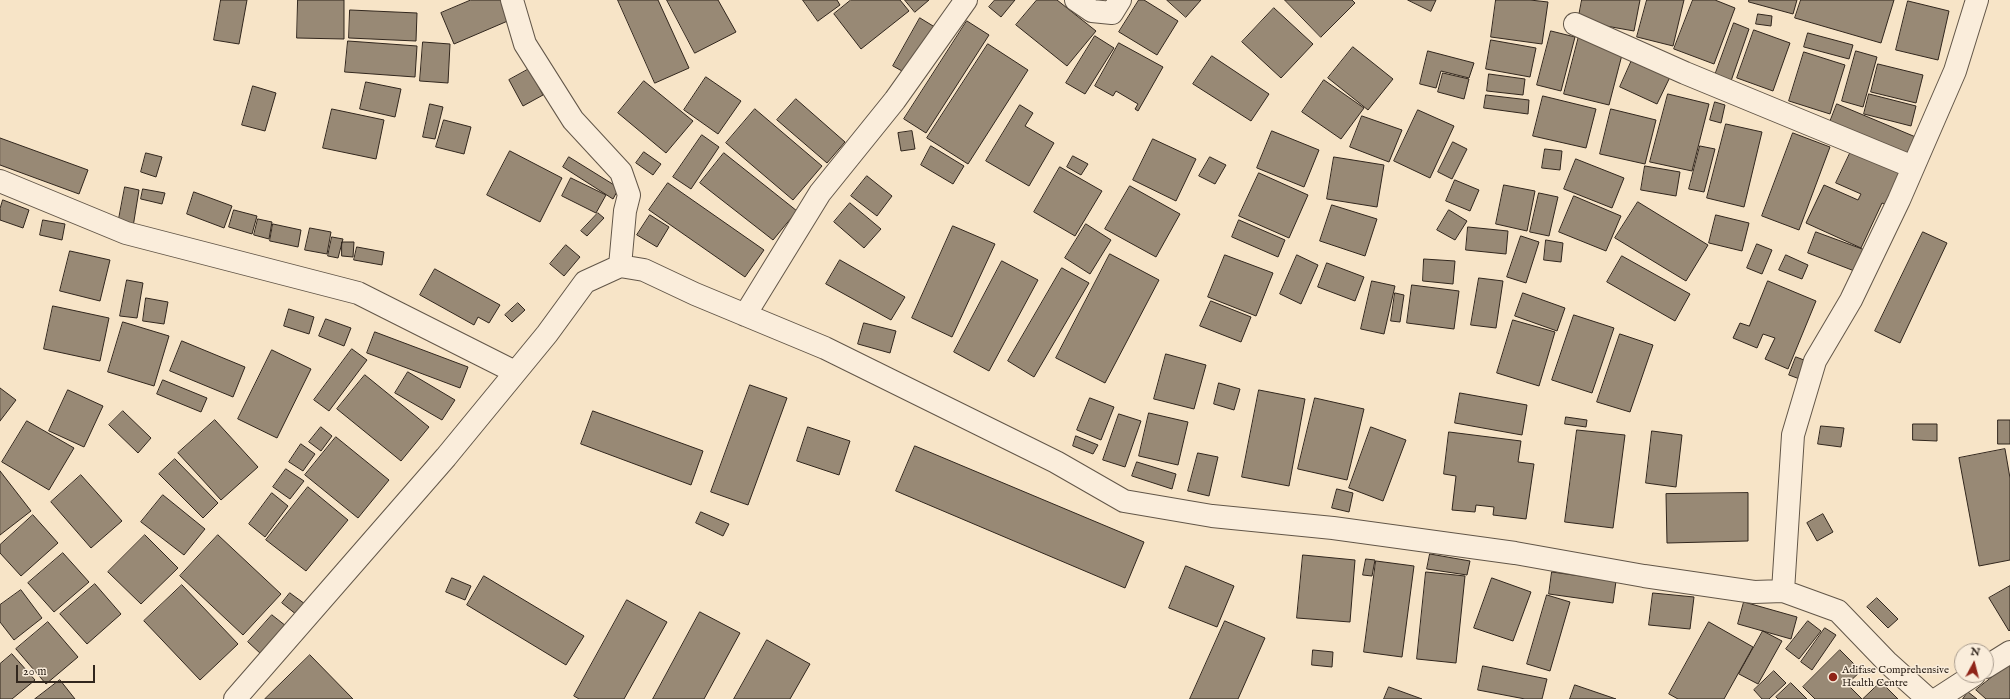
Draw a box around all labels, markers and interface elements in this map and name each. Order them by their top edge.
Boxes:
north arrow [1954,643,1994,683]
text: N [1970,645,1981,660]
scale bar [18,657,97,683]
text: 20 m [23,664,46,679]
place label: Adifase Comprehensive Health Centre [1842,664,1949,690]
marker: Adifase Comprehensive Health Centre [1827,671,1839,683]

